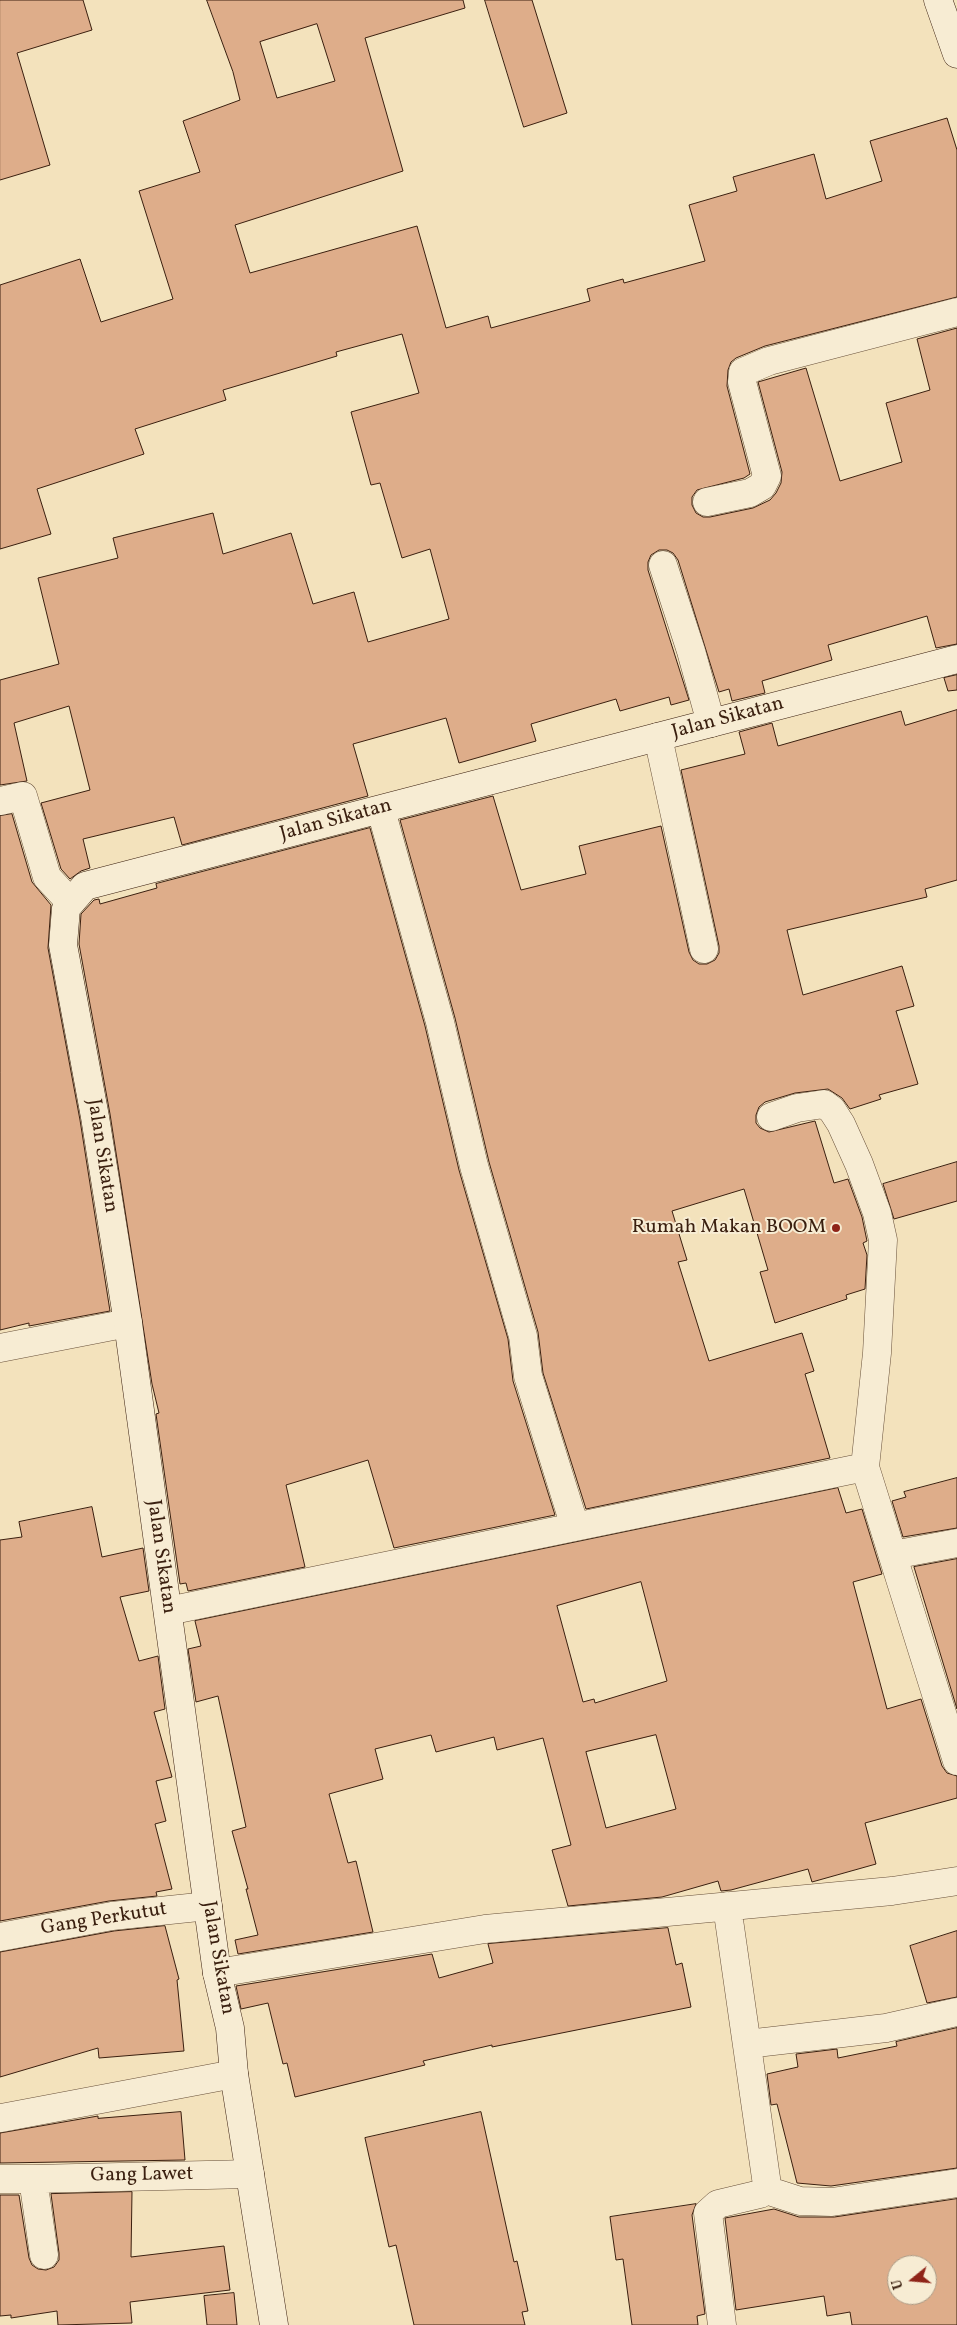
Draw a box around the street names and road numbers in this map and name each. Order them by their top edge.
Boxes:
street label: Jalan Sikatan [669,693,787,745]
street label: Jalan Sikatan [277,795,395,847]
street label: Jalan Sikatan [80,1097,122,1215]
street label: Jalan Sikatan [140,1498,180,1616]
street label: Gang Perkutut [39,1898,169,1942]
street label: Jalan Sikatan [195,1899,239,2017]
street label: Gang Lawet [90,2163,194,2189]

